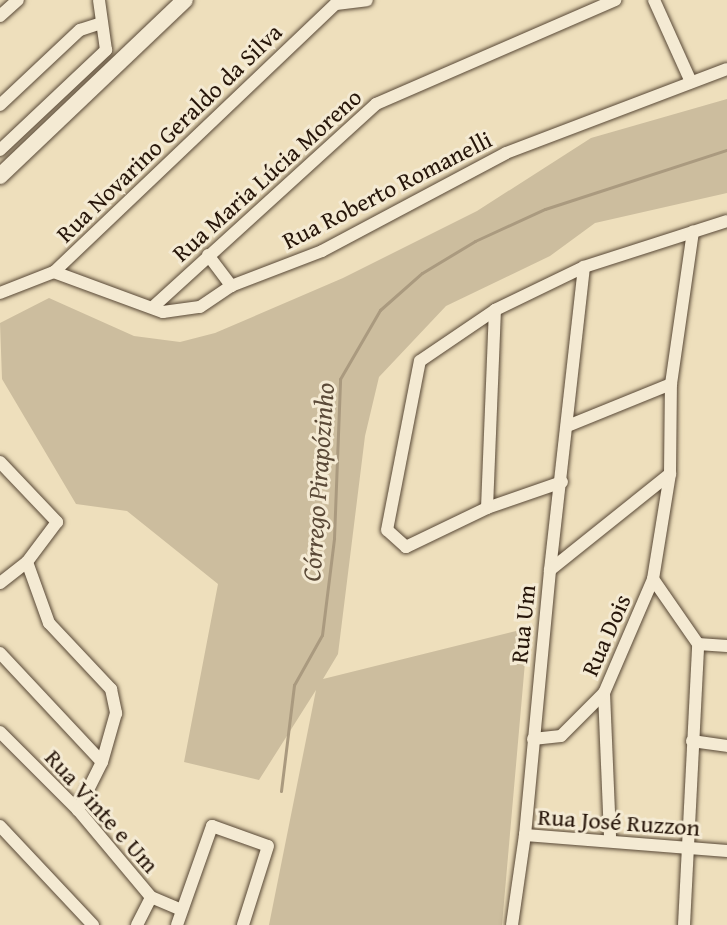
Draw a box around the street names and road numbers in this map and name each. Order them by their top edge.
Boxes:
street label: Rua Novarino Geraldo da Silva [50,18,288,248]
street label: Rua Maria Lúcia Moreno [166,82,368,268]
street label: Rua Roberto Romanelli [278,125,496,255]
street label: Rua Um [505,583,541,665]
street label: Rua Dois [575,590,637,680]
street label: Rua Vinte e Um [39,743,165,879]
street label: Rua José Ruzzon [537,802,701,842]

